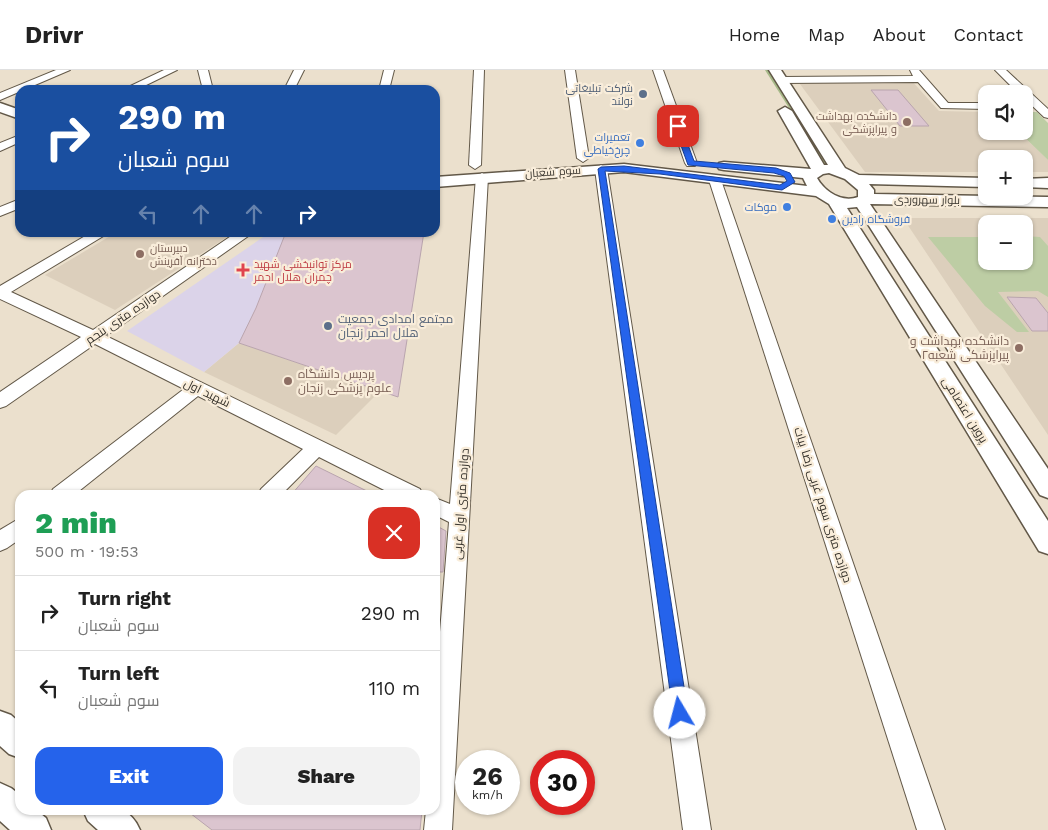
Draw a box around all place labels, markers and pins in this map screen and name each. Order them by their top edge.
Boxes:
place label: شرکت تبلیغاتی نولند [565,82,633,108]
marker: شرکت تبلیغاتی نولند [637,88,649,100]
pin [657,105,699,147]
place label: دانشکده بهداشت و پیراپزشکی [816,110,897,136]
marker: دانشکده بهداشت و پیراپزشکی [901,116,913,128]
place label: تعمیرات چرخ‌خیاطی [584,131,630,158]
marker: تعمیرات چرخ‌خیاطی [634,137,646,149]
place label: موکات [745,201,777,214]
marker: موکات [781,201,793,213]
marker: فروشگاه رادین [826,213,838,225]
place label: فروشگاه رادین [842,213,910,226]
place label: دبیرستان دخترانه آفرینش [150,242,217,268]
marker: دبیرستان دخترانه آفرینش [134,248,146,260]
place label: مرکز توانبخشی شهید چمران هلال احمر [253,258,352,284]
marker: مرکز توانبخشی شهید چمران هلال احمر [236,263,250,277]
place label: مجتمع امدادی جمعیت هلال احمر زنجان [338,312,453,340]
marker: مجتمع امدادی جمعیت هلال احمر زنجان [322,320,334,332]
place label: دانشکده بهداشت و پیراپزشکى شعبه۲ [910,334,1010,364]
marker: دانشکده بهداشت و پیراپزشکى شعبه۲ [1013,342,1025,354]
place label: پردیس دانشگاه علوم پزشکى زنجان [298,367,392,397]
marker: پردیس دانشگاه علوم پزشکى زنجان [282,375,294,387]

